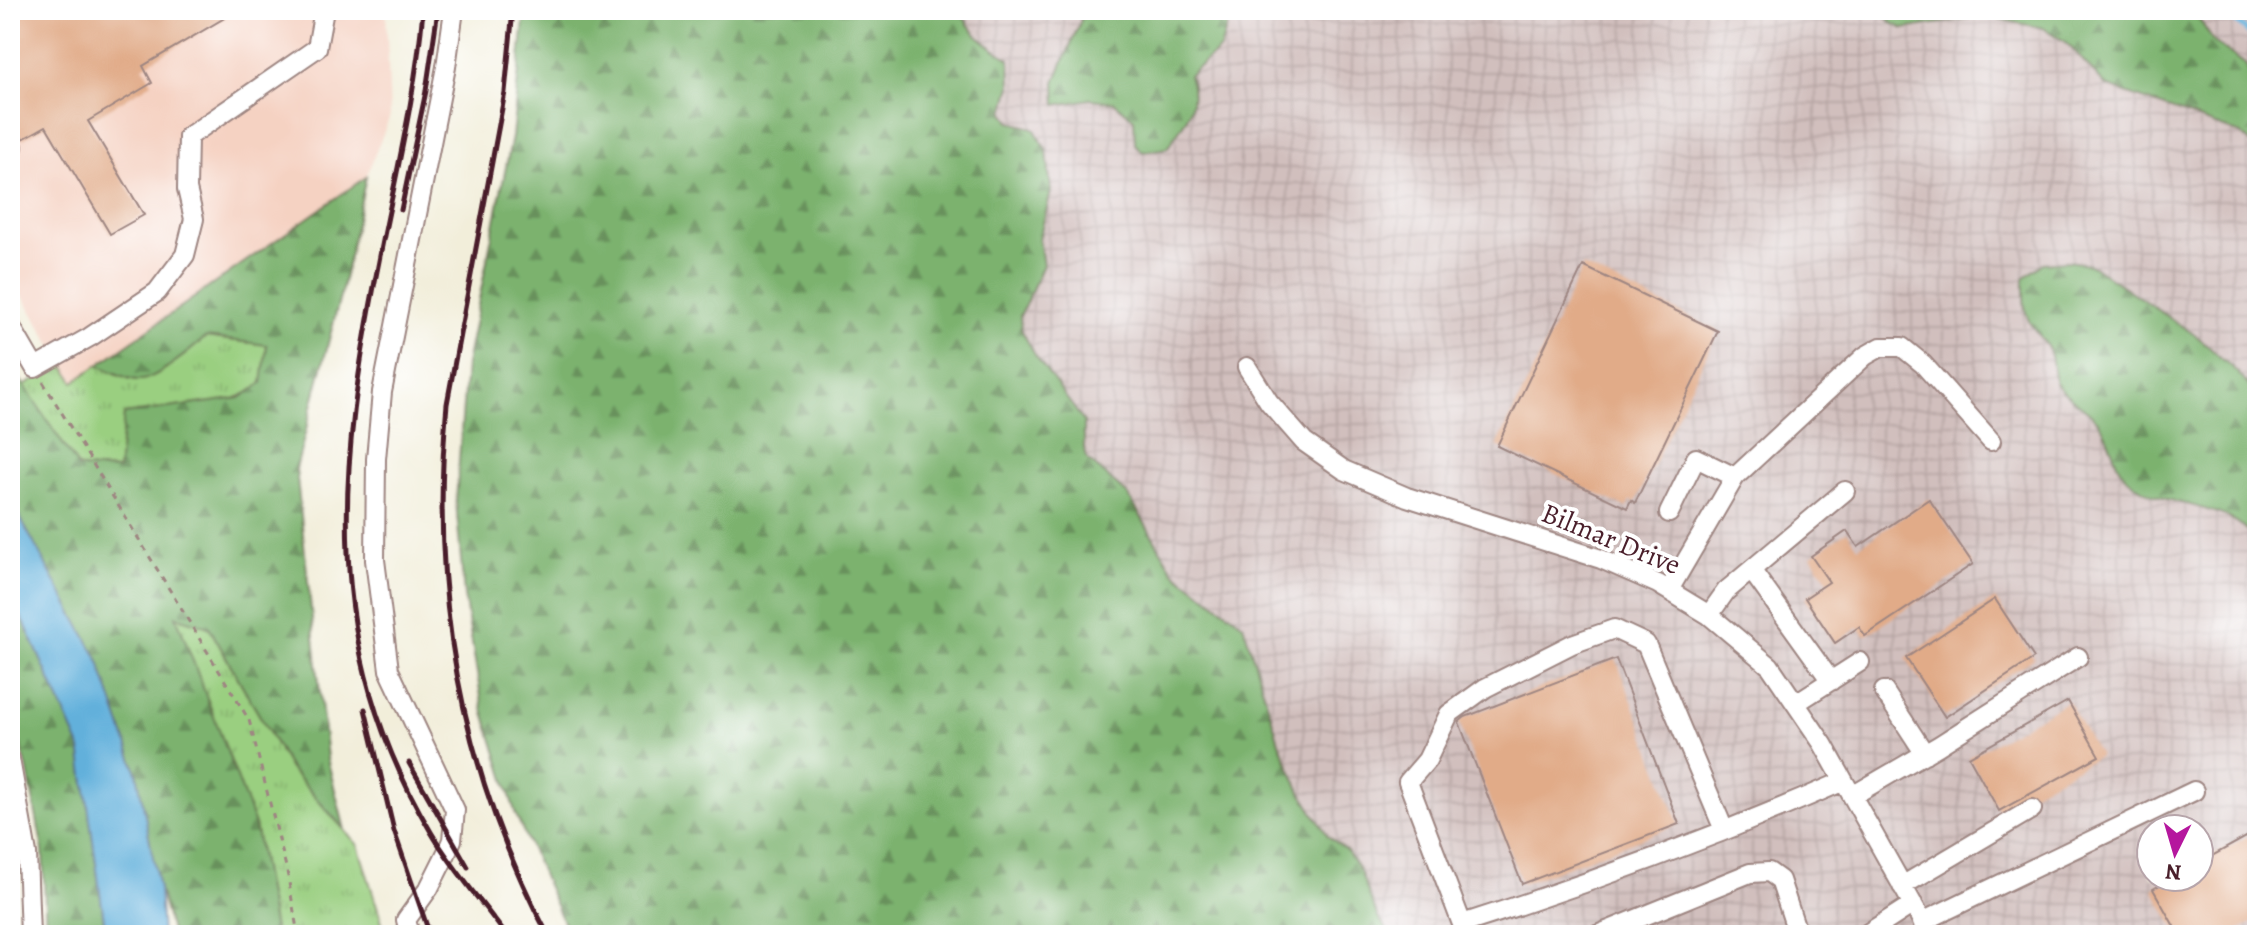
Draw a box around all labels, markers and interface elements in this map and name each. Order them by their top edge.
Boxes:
street label: Bilmar Drive [1536,494,1686,584]
north arrow [2135,813,2215,893]
text: N [2164,856,2183,888]

